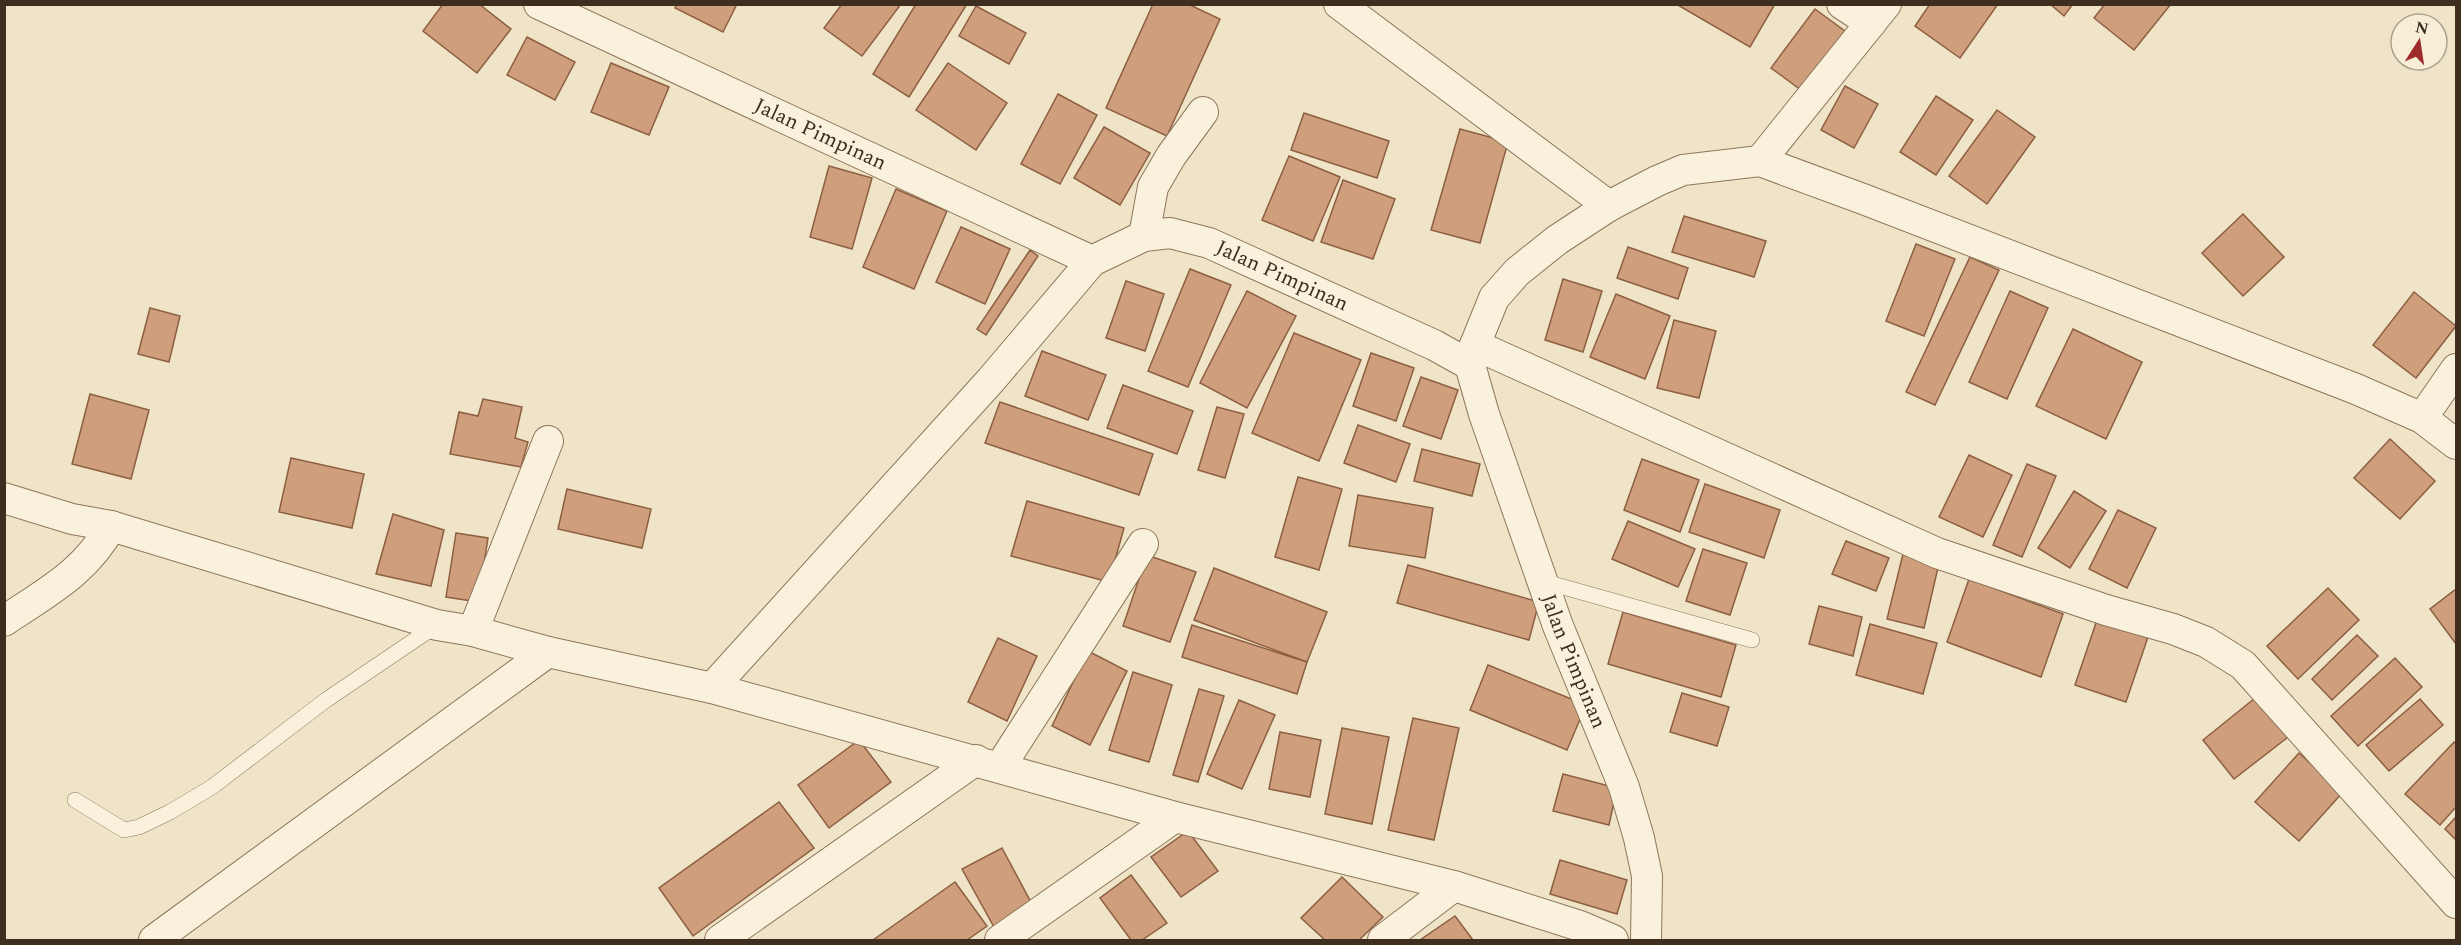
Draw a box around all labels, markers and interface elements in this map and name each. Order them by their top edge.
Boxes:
north arrow [2389,12,2449,72]
text: N [2413,15,2431,41]
street label: Jalan Pimpinan [749,90,892,179]
street label: Jalan Pimpinan [1210,232,1354,320]
street label: Jalan Pimpinan [1532,589,1614,734]

